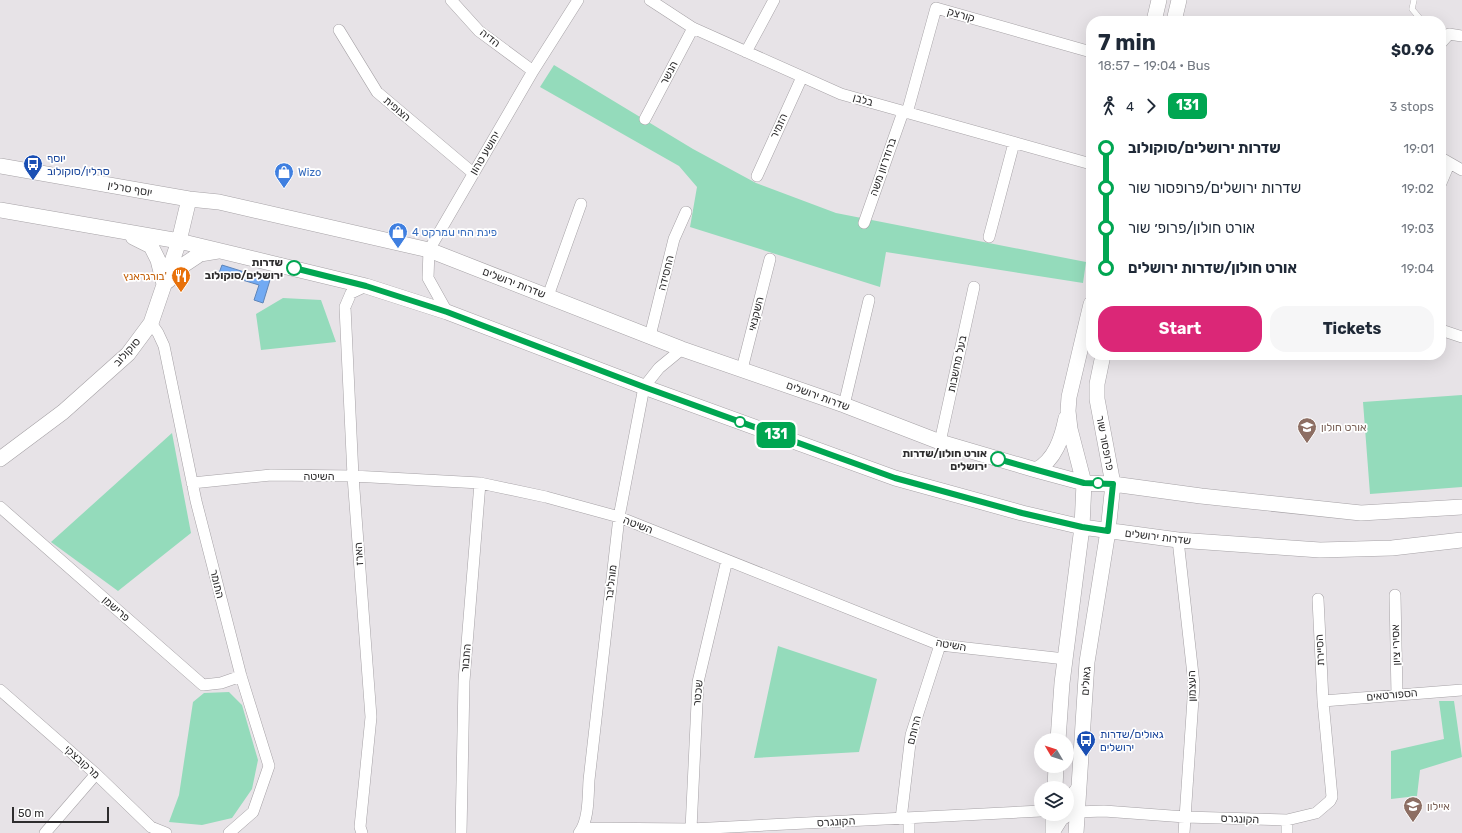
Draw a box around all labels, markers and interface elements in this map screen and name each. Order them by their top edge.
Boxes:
street label: קורצק [946,5,976,25]
street label: הדיה [477,26,503,50]
text: 7 min [1098,29,1156,56]
text: $0.96 [1391,41,1434,59]
text: 18:57 – 19:04 · Bus [1098,58,1210,73]
street label: הנשר [657,59,681,87]
street label: בלבן [852,91,874,109]
street label: הצופית [381,94,413,124]
icon: walk [1098,95,1120,117]
icon: forward [1140,95,1162,117]
text: 131 [1176,97,1199,114]
text: 4 [1126,99,1134,114]
text: 3 stops [1389,99,1434,114]
street label: הזמיר [768,111,791,141]
street label: יהושע טהון [467,129,503,177]
street label: ברודרזון משה [867,136,899,198]
text: שדרות ירושלים/סוקולוב [1128,139,1281,157]
text: 19:01 [1404,141,1434,156]
place label: יוסף סרלין/סוקולוב [47,152,110,178]
bus stop icon: יוסף סרלין/סוקולוב [22,153,44,181]
shop icon: Wizo [273,161,295,189]
place label: Wizo [298,166,321,179]
street label: יוסף סרלין [107,179,153,199]
text: שדרות ירושלים/פרופסור שור [1128,179,1301,197]
text: 19:02 [1402,181,1434,196]
text: אורט חולון/פרופ׳ שור [1128,219,1255,237]
shop icon: מרקט 4u פינת החי [387,221,409,249]
text: 19:03 [1401,221,1434,236]
place label: מרקט 4u פינת החי [412,226,497,239]
street label: החסידה [655,254,677,292]
place label: שדרות ירושלים/סוקולוב [205,256,283,282]
text: אורט חולון/שדרות ירושלים [1128,259,1297,277]
marker: שדרות ירושלים/סוקולוב [286,260,302,276]
text: 19:04 [1401,261,1434,276]
restaurant icon: בורגראנץ' [170,265,192,293]
street label: שדרות ירושלים [481,265,548,301]
place label: בורגראנץ' [123,270,167,283]
street label: השקנאי [745,295,767,333]
button: Start [1098,306,1262,352]
button: Tickets [1270,306,1434,352]
street label: בעל מחשבות [945,334,969,394]
street label: סוקולוב [111,335,143,369]
street label: שדרות ירושלים [785,379,852,414]
street label: פרופסור שור [1093,414,1117,472]
unlabelled marker [734,416,746,428]
school or university icon: אורט חולון [1296,416,1318,444]
place label: אורט חולון [1321,421,1366,434]
line badge: 131 [753,422,799,448]
text: 131 [765,426,787,443]
place label: אורט חולון/שדרות ירושלים [902,447,987,473]
marker: אורט חולון/שדרות ירושלים [990,451,1006,467]
street label: השיטה [304,470,335,483]
unlabelled marker [1092,477,1104,489]
street label: השיטה [621,513,655,537]
street label: שדרות ירושלים [1124,526,1192,548]
street label: הארז [352,542,366,566]
street label: מוהליבר [602,564,620,602]
street label: התומר [207,568,227,600]
street label: פרישמן [100,594,132,624]
street label: אסירי ציון [1389,624,1403,666]
street label: הסיירת [1313,634,1327,666]
street label: השיטה [935,636,968,654]
street label: התבור [458,643,474,673]
street label: גאולים [1078,666,1094,696]
street label: העצמון [1185,670,1199,702]
street label: שכטר [690,679,706,707]
street label: הספורטאים [1366,686,1418,704]
street label: הרותם [904,714,924,746]
place label: גאולים/שדרות ירושלים [1100,728,1164,754]
bus stop icon: גאולים/שדרות ירושלים [1075,729,1097,757]
north arrow [1034,733,1074,773]
map controls [1034,733,1074,821]
street label: מרקובצקי [61,743,103,782]
button: layers [1034,781,1074,821]
school or university icon: איילון [1402,795,1424,823]
place label: איילון [1427,800,1450,813]
scale bar [12,805,109,824]
text: 50 m [18,807,44,820]
street label: הקונגרס [1220,812,1260,826]
street label: הקונגרס [816,814,856,830]

